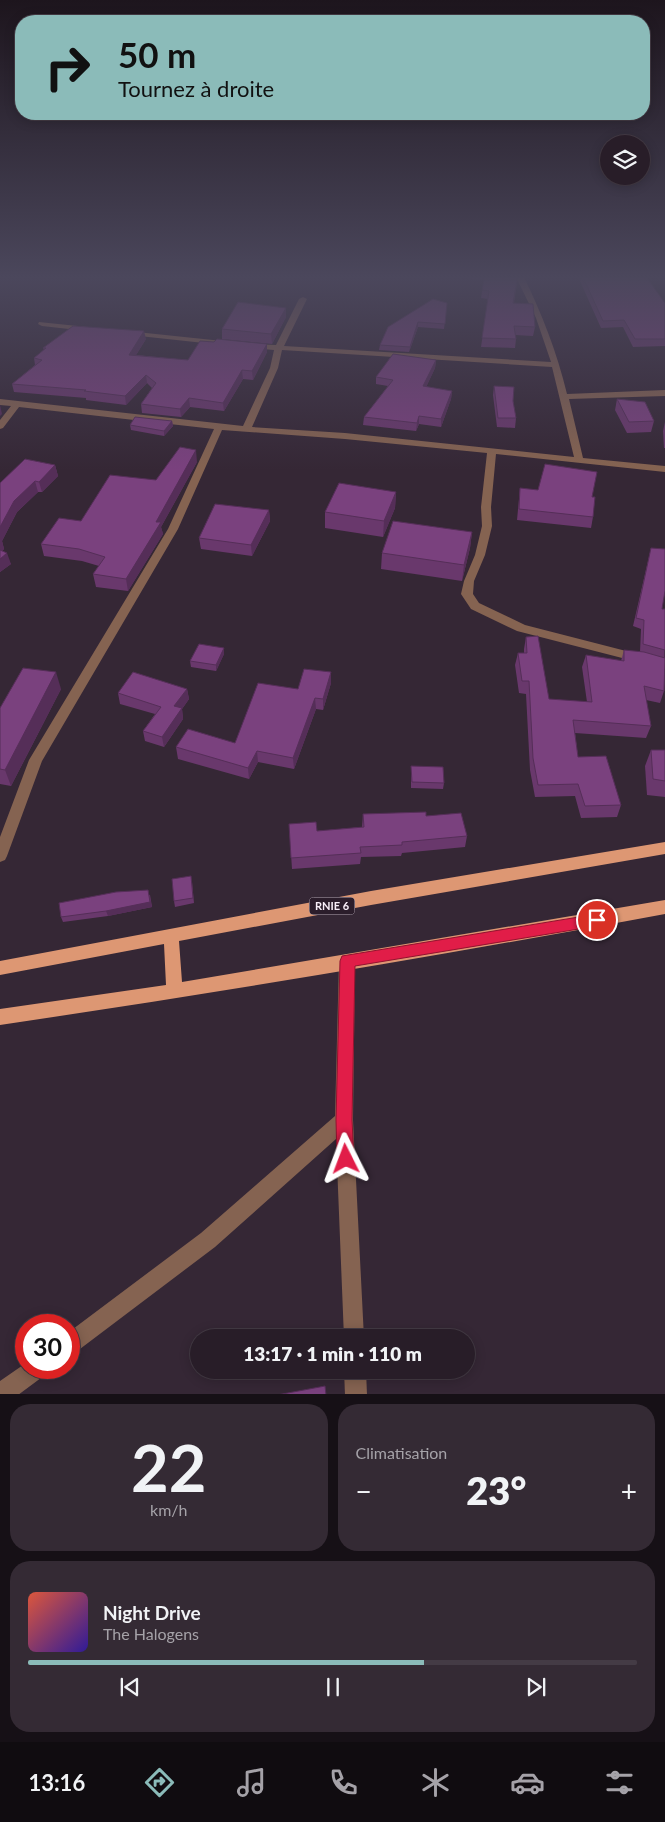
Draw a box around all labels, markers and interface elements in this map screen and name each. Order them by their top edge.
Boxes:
text: 50 m [118,33,196,75]
icon: right [35,35,100,100]
text: Tournez à droite [118,75,274,102]
map controls [600,135,650,185]
button: layers [600,135,650,185]
road number: RNIE 6 [310,898,354,914]
pin [576,899,618,941]
icon: arrive [583,906,611,934]
position arrow [319,1132,371,1184]
speed limit sign: 30 [15,1314,80,1379]
text: 13:17 · 1 min · 110 m [243,1342,422,1365]
text: 22 [131,1428,206,1506]
text: Climatisation [356,1443,447,1462]
text: 23° [466,1467,526,1513]
text: − [356,1474,372,1508]
text: + [621,1474,637,1508]
text: km/h [150,1500,187,1519]
text: Night Drive [103,1601,201,1624]
text: The Halogens [103,1624,199,1643]
icon: previous [116,1673,144,1701]
icon: pause [319,1673,347,1701]
icon: next [522,1673,550,1701]
icon: directions [142,1765,177,1800]
icon: music [234,1765,269,1800]
icon: phone [326,1765,361,1800]
icon: climate [418,1765,453,1800]
icon: car [510,1765,545,1800]
icon: filters [602,1765,637,1800]
text: 13:16 [28,1769,85,1796]

